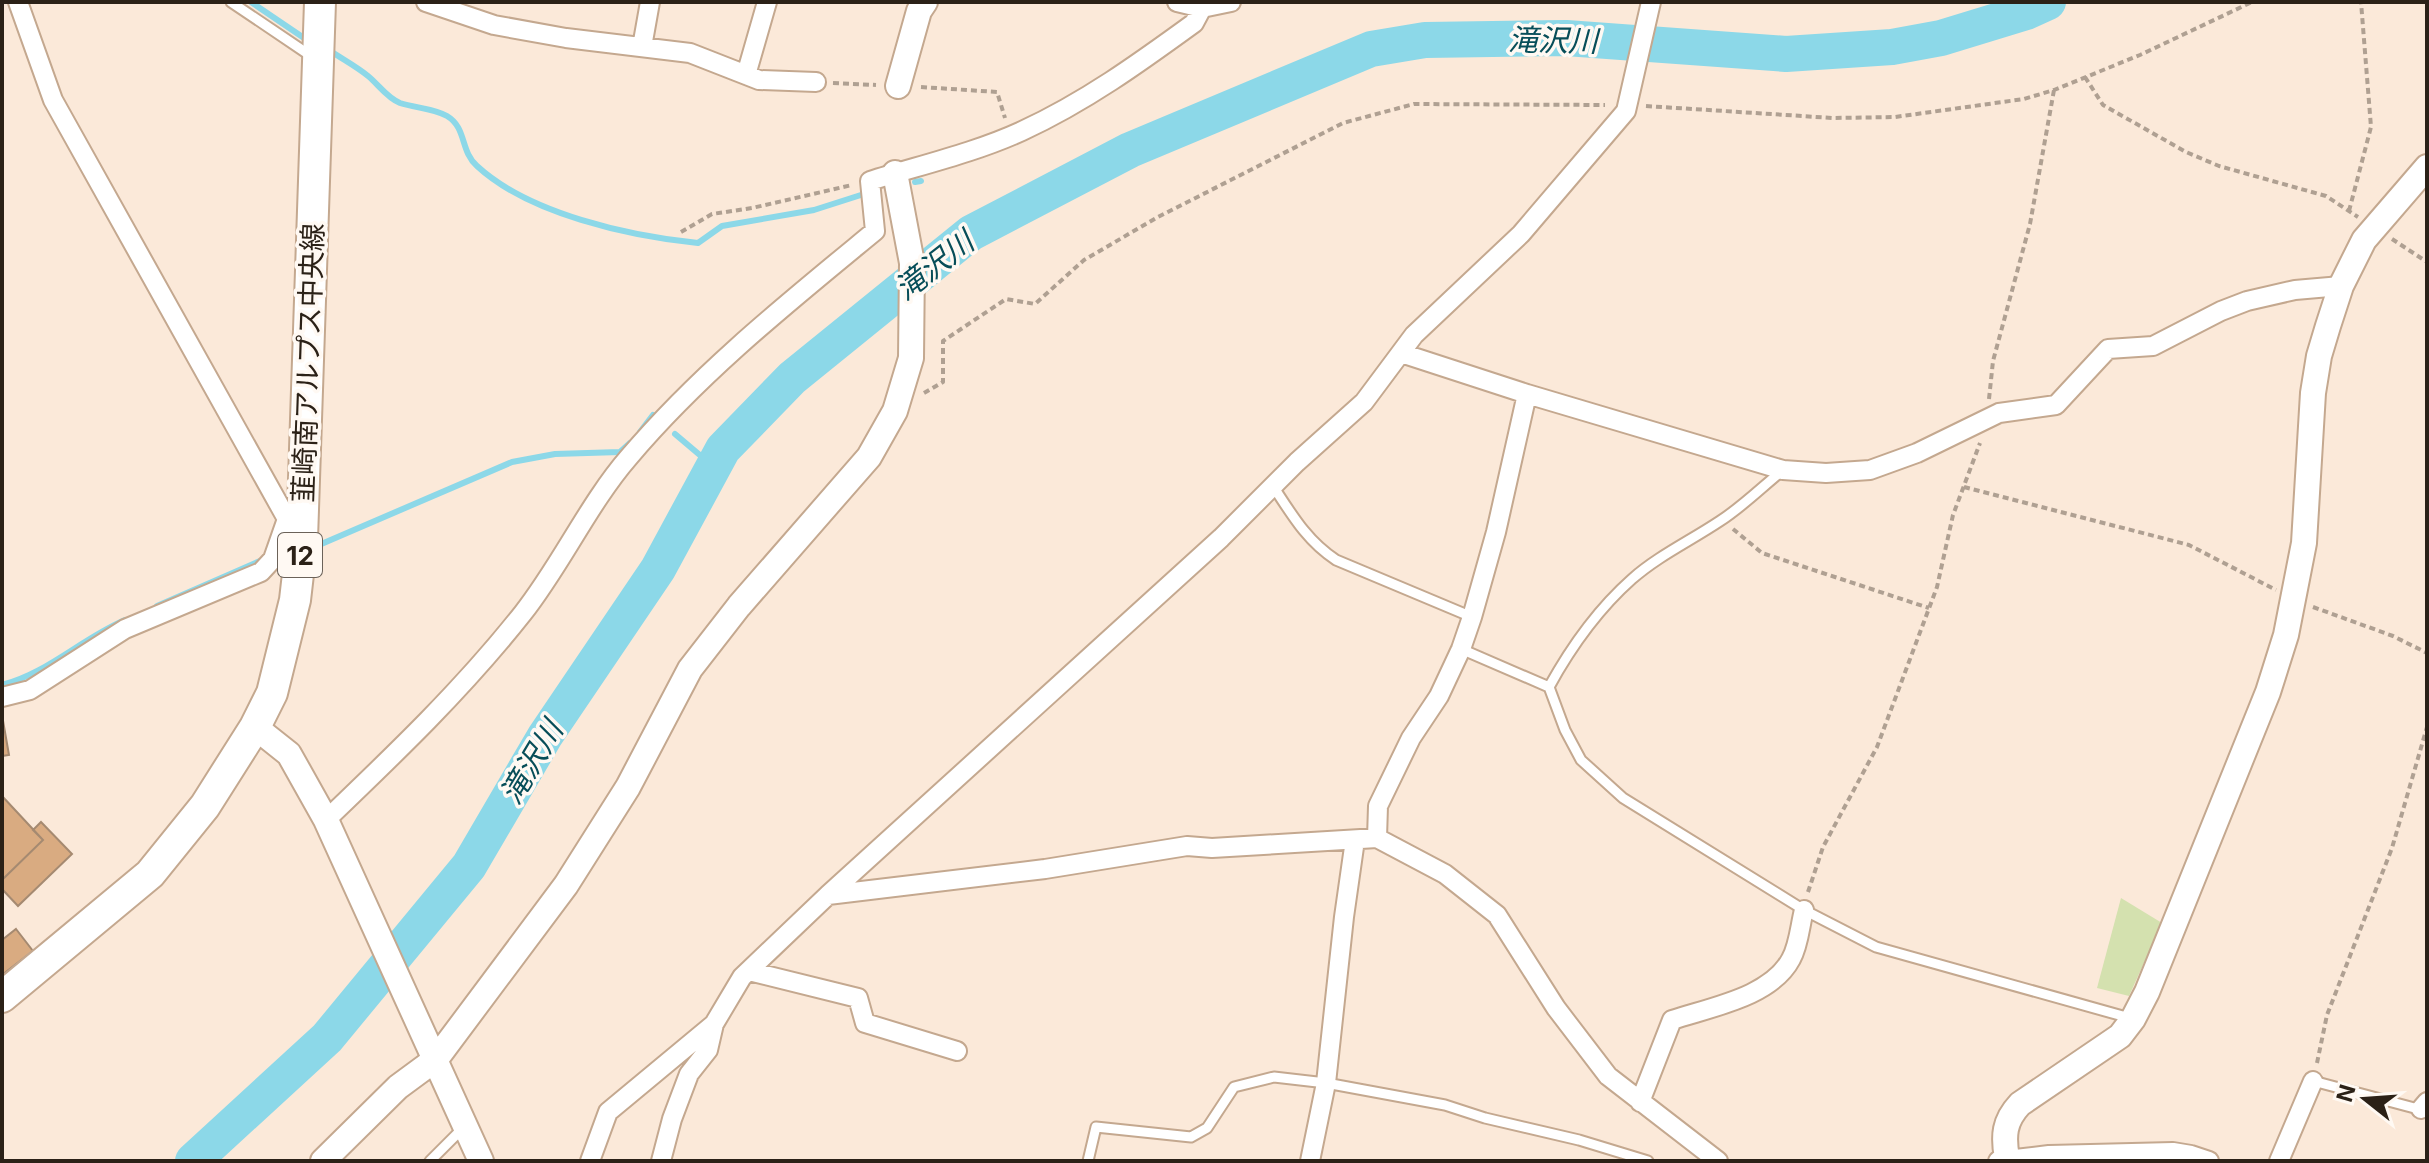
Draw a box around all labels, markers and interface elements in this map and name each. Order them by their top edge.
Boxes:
water label: 滝沢川 [1508,21,1601,59]
water label: 滝沢川 [887,221,983,307]
street label: 韮崎南アルプス中央線 [286,223,330,503]
road number: 12 [278,533,322,577]
water label: 滝沢川 [492,712,571,810]
north arrow [2325,1059,2405,1139]
text: N [2331,1081,2361,1105]

